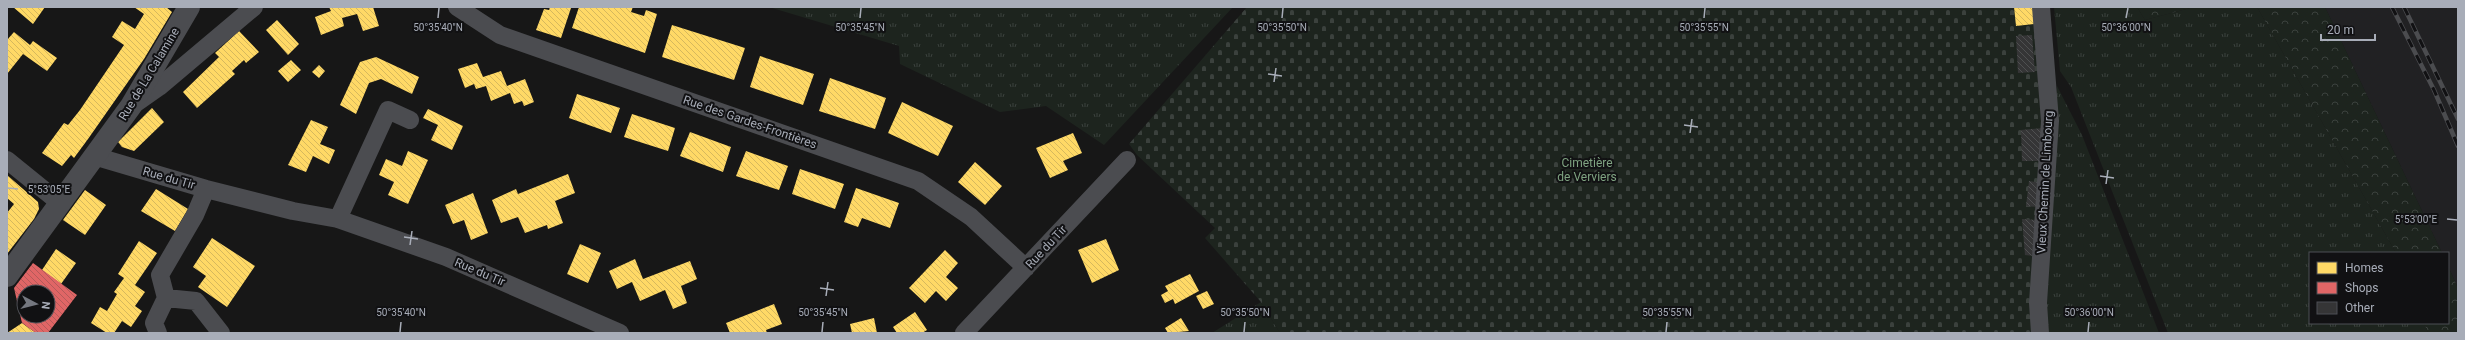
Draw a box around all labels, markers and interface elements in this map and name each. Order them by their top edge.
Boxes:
scale bar [2321,16,2375,42]
text: 50°35'40"N [413,22,463,33]
text: 50°35'45"N [835,22,885,33]
text: 50°35'50"N [1257,22,1307,33]
text: 50°35'55"N [1679,22,1729,33]
text: 50°36'00"N [2101,22,2151,33]
text: 20 m [2327,23,2354,37]
street label: Rue de La Calamine [116,25,182,123]
street label: Rue des Gardes-Frontières [681,92,819,152]
street label: Vieux Chemin de Limbourg [2034,110,2056,254]
park label: Cimetière de Verviers [1557,156,1617,184]
street label: Rue du Tir [141,164,197,192]
text: 5°53'05"E [28,184,71,195]
text: 5°53'00"E [2395,214,2438,225]
street label: Rue du Tir [1023,223,1069,271]
legend [2309,252,2449,324]
street label: Rue du Tir [453,255,507,289]
text: Homes [2345,261,2383,275]
text: Shops [2345,281,2379,295]
north arrow [16,284,56,324]
text: N [38,301,52,310]
text: Other [2345,301,2374,315]
text: 50°35'40"N [376,307,426,318]
text: 50°35'45"N [798,307,848,318]
text: 50°35'50"N [1220,307,1270,318]
text: 50°35'55"N [1642,307,1692,318]
text: 50°36'00"N [2064,307,2114,318]

